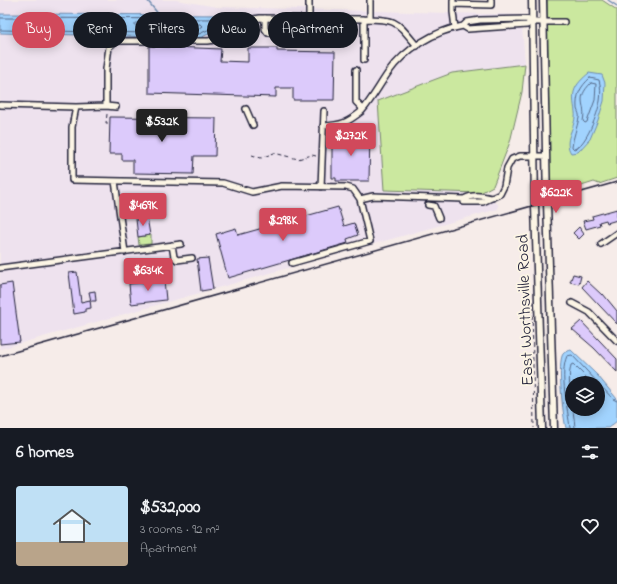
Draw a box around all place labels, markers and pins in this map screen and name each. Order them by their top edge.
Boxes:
pin: $532K [134,109,190,143]
pin: $272K [323,123,379,157]
pin: $622K [528,180,584,214]
pin: $469K [115,193,171,227]
pin: $298K [255,208,311,242]
pin: $634K [120,258,176,292]

